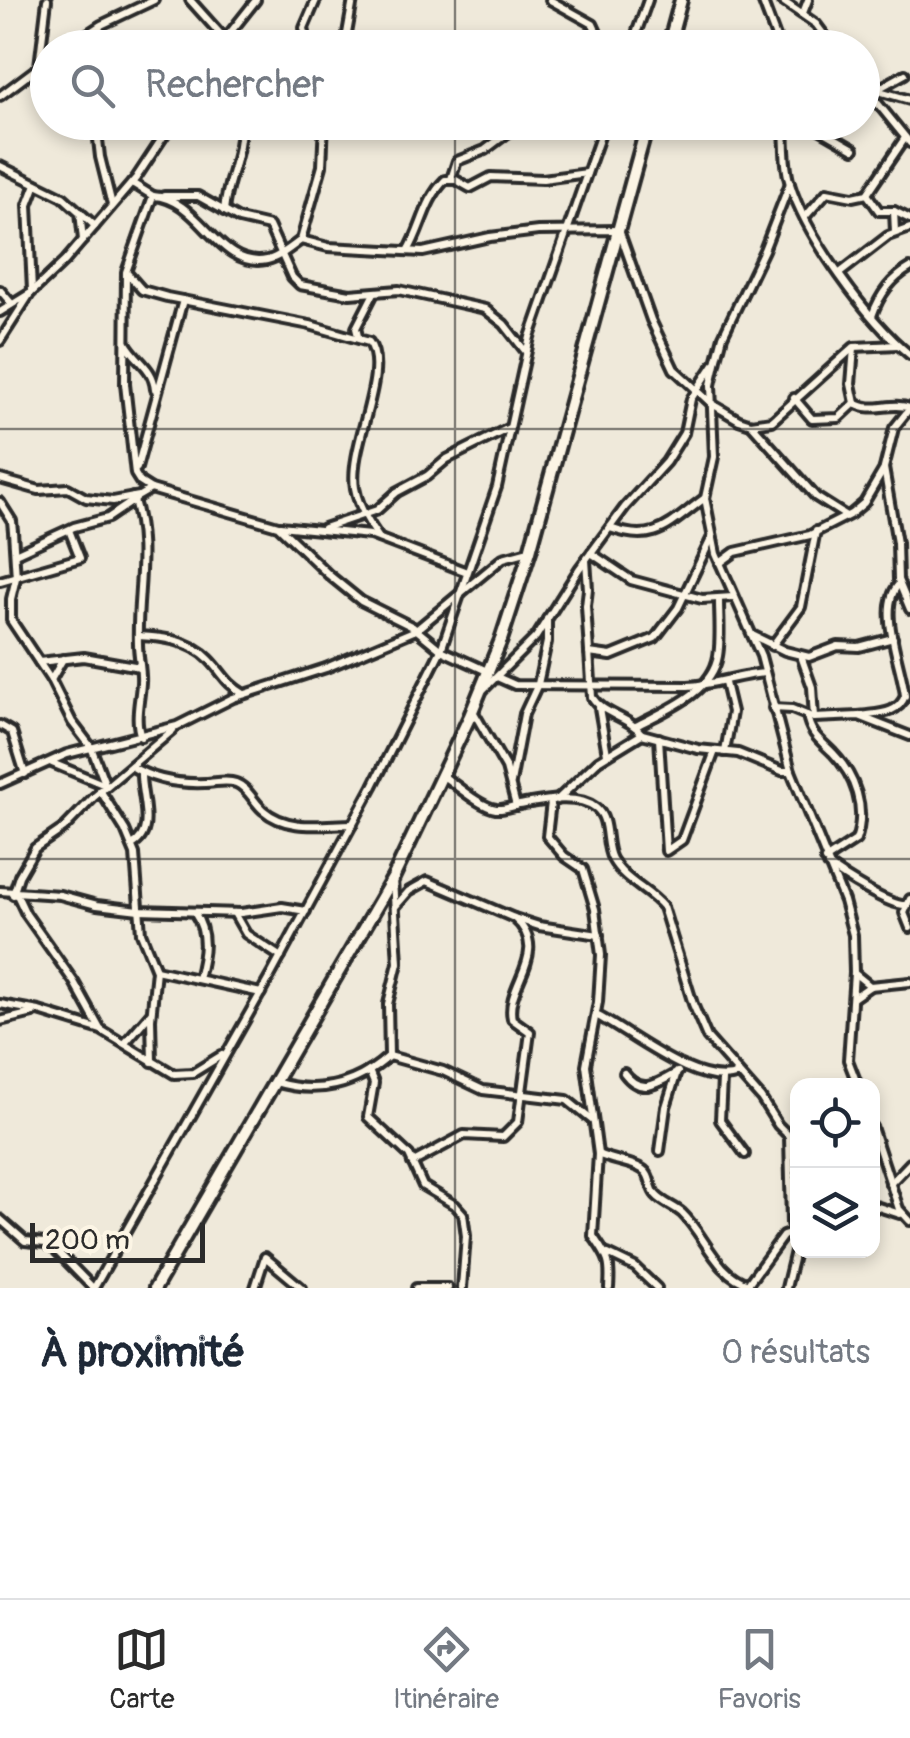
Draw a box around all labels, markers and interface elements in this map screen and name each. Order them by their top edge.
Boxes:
search box [30,30,880,140]
icon: search [65,58,120,113]
text: Rechercher [145,61,325,109]
map controls [790,1078,880,1258]
button: locate [790,1078,880,1168]
button: layers [790,1168,880,1258]
scale bar [30,1218,205,1262]
text: 200 m [45,1223,130,1258]
text: À proximité [40,1327,245,1379]
text: 0 résultats [721,1333,870,1373]
tab: Carte [109,1622,175,1717]
tab: Itinéraire [393,1622,499,1717]
tab: Favoris [717,1622,801,1717]

